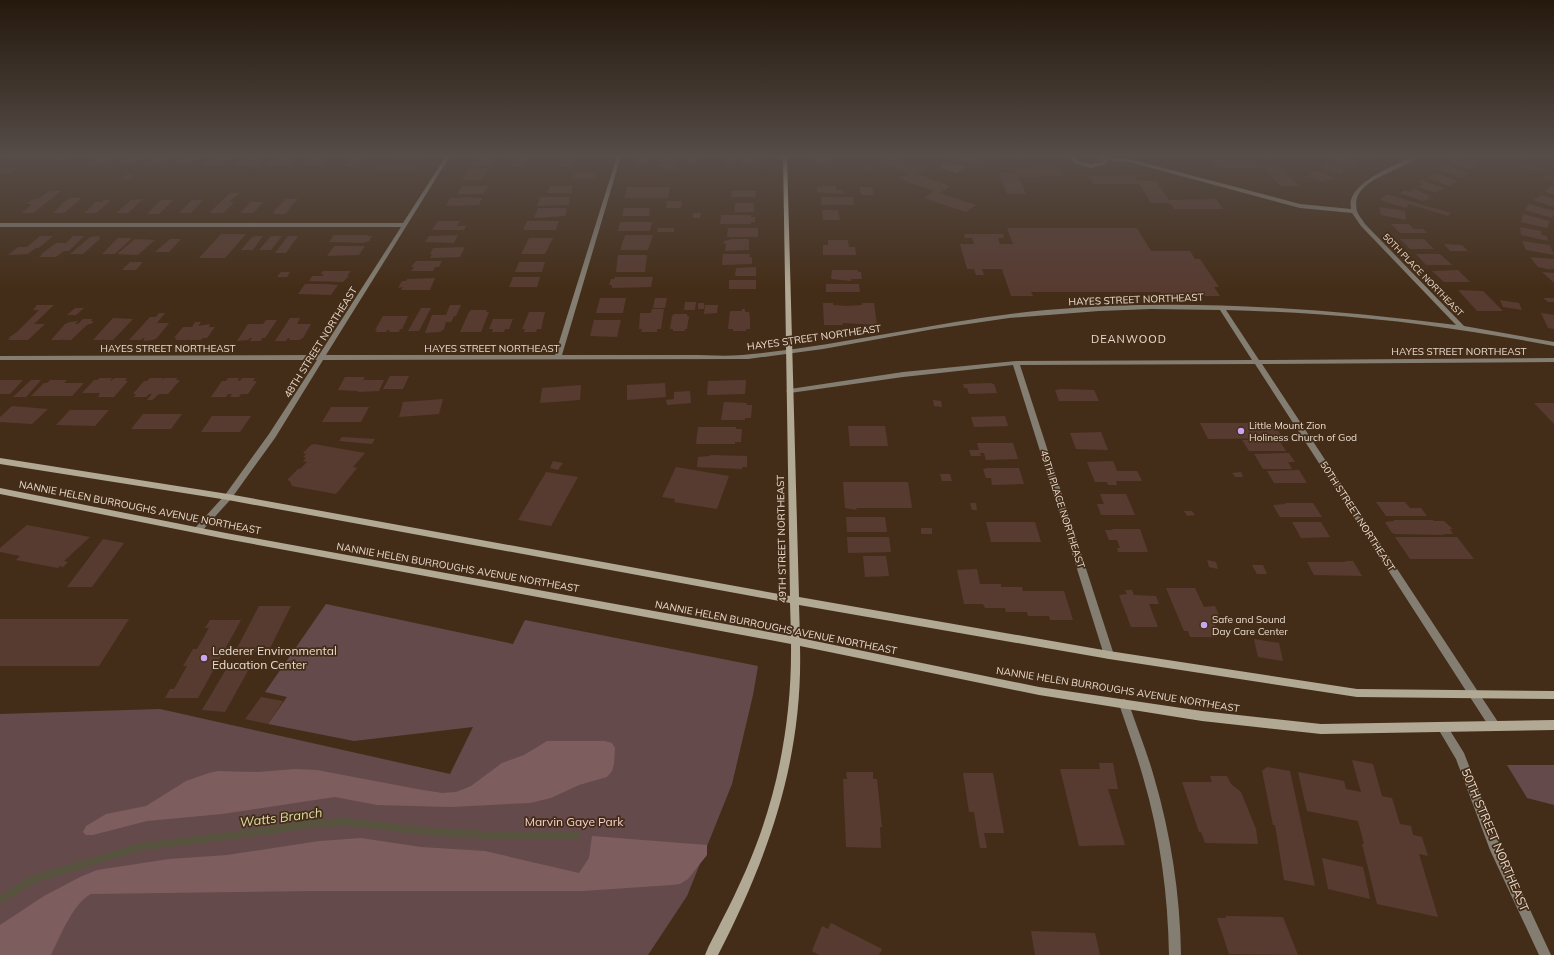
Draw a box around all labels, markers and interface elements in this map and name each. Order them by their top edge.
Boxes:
street label: 50TH PLACE NORTHEAST [1381,231,1466,319]
street label: 48TH STREET NORTHEAST [281,284,360,400]
street label: HAYES STREET NORTHEAST [1068,291,1204,308]
street label: HAYES STREET NORTHEAST [746,322,882,353]
district label: DEANWOOD [1091,332,1167,346]
street label: HAYES STREET NORTHEAST [100,342,236,355]
street label: HAYES STREET NORTHEAST [424,342,560,355]
street label: HAYES STREET NORTHEAST [1391,345,1527,358]
place label: Little Mount Zion Holiness Church of God [1249,419,1357,444]
marker: Little Mount Zion Holiness Church of God [1236,426,1246,436]
street label: 49TH PLACE NORTHEAST [1037,448,1088,570]
street label: 50TH STREET NORTHEAST [1317,459,1398,574]
street label: 49TH STREET NORTHEAST [774,475,789,603]
street label: NANNIE HELEN BURROUGHS AVENUE NORTHEAST [18,478,262,537]
street label: NANNIE HELEN BURROUGHS AVENUE NORTHEAST [336,540,580,595]
street label: NANNIE HELEN BURROUGHS AVENUE NORTHEAST [654,598,898,657]
place label: Safe and Sound Day Care Center [1212,613,1288,638]
marker: Safe and Sound Day Care Center [1199,620,1209,630]
place label: Lederer Environmental Education Center [212,643,337,672]
marker: Lederer Environmental Education Center [199,653,209,663]
street label: NANNIE HELEN BURROUGHS AVENUE NORTHEAST [995,664,1241,715]
street label: 50TH STREET NORTHEAST [1458,766,1533,914]
water label: Watts Branch [239,804,323,830]
park label: Marvin Gaye Park [525,814,624,829]

